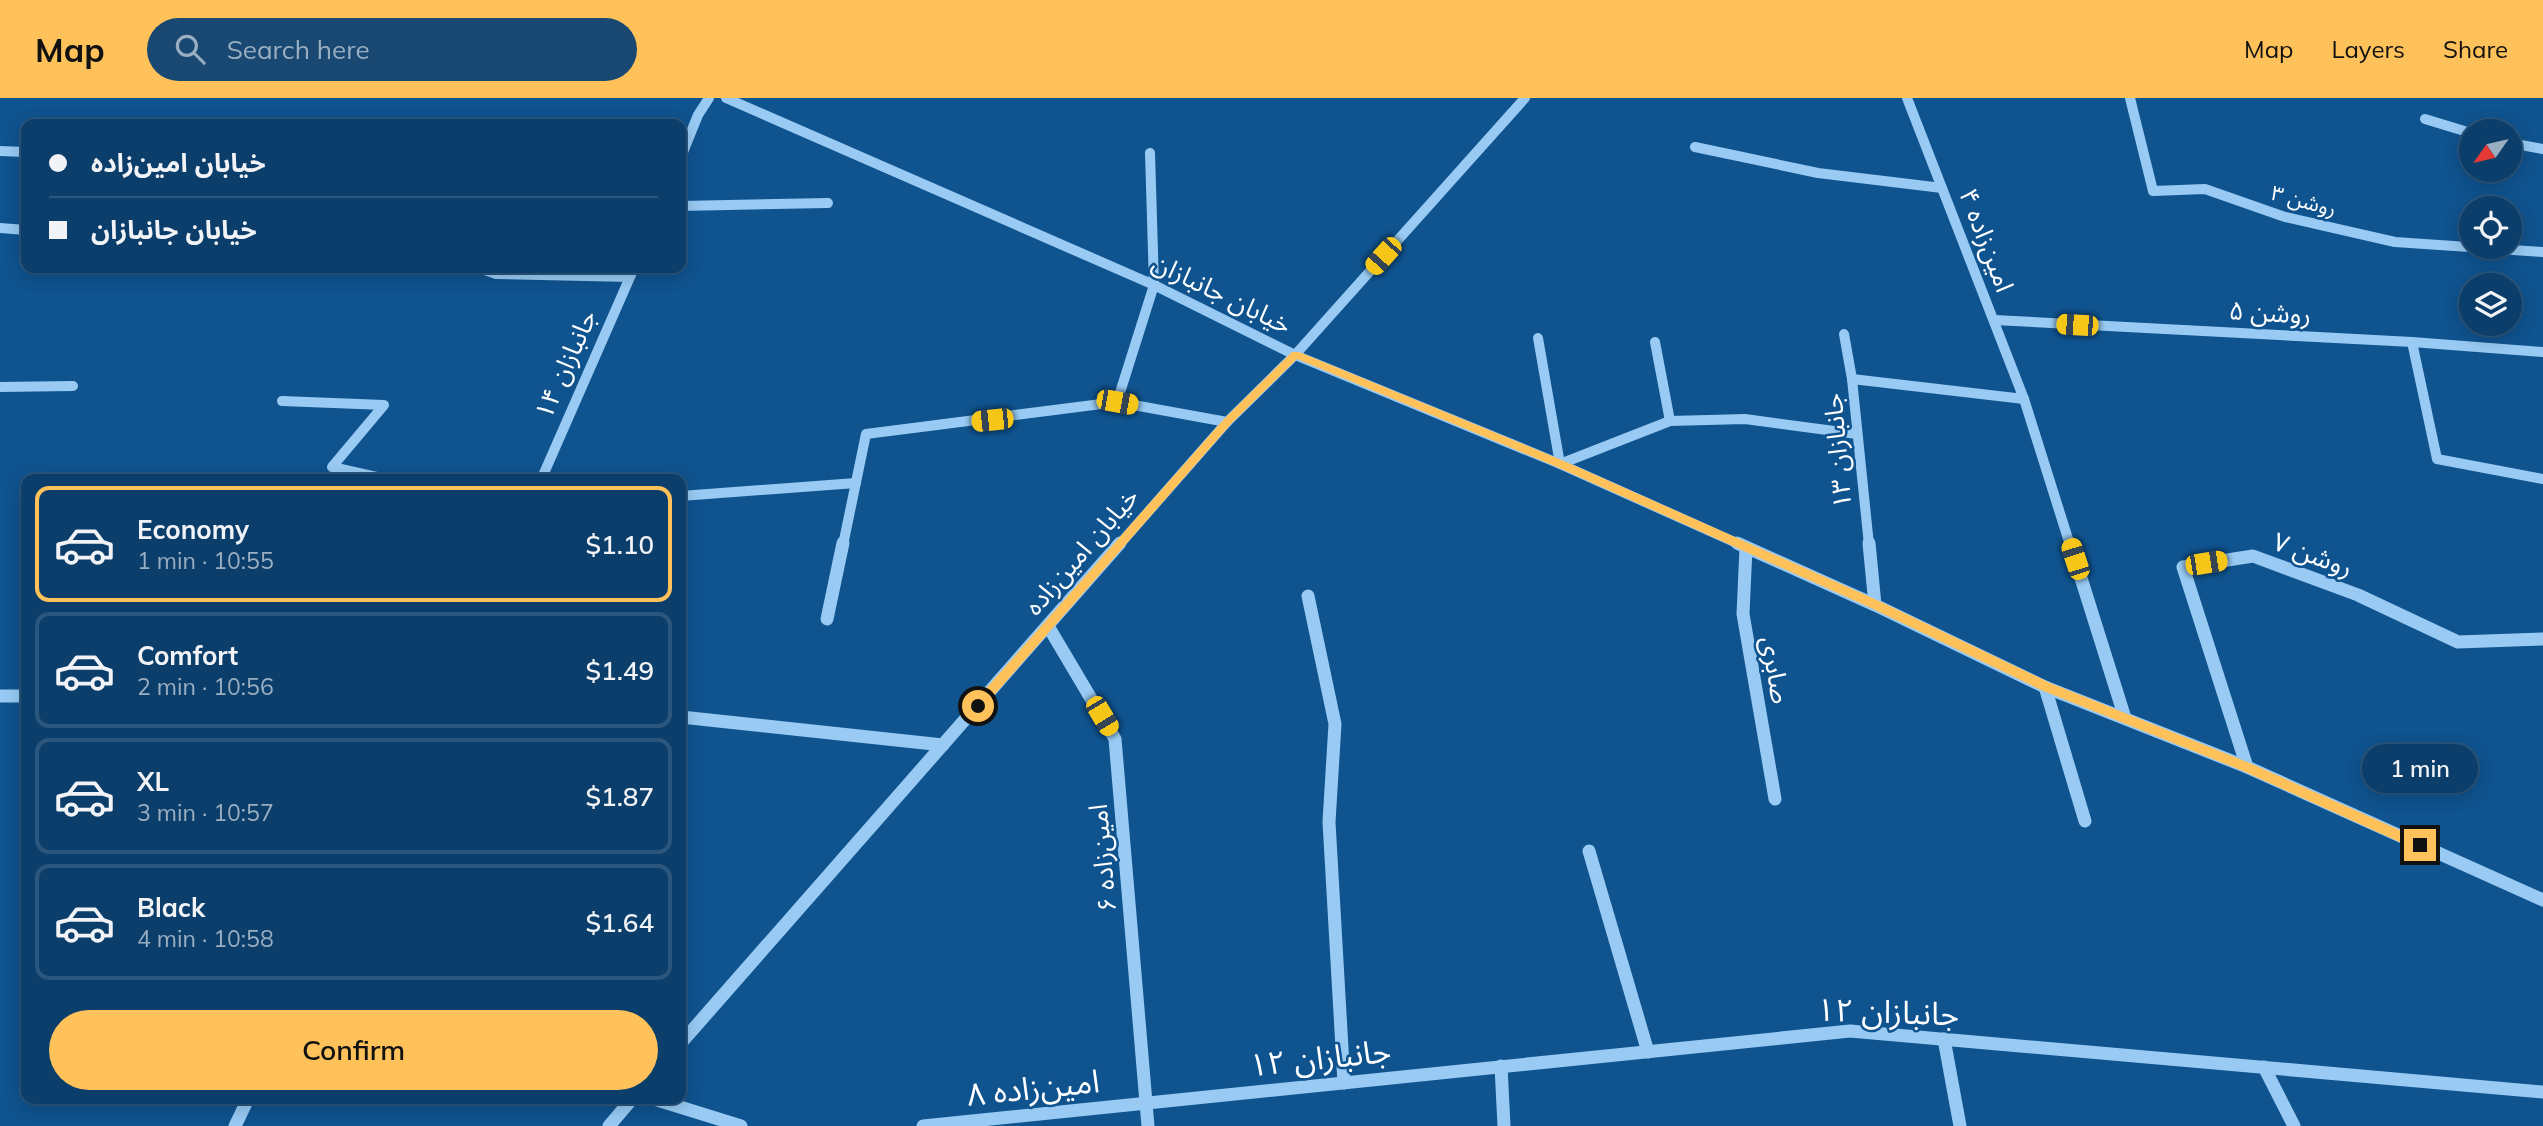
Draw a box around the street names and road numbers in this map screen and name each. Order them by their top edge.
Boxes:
street label: روشن ۳ [2269,179,2339,221]
street label: امین‌زاده ۴ [1952,184,2022,296]
street label: خیابان جانبازان [1147,245,1297,341]
street label: روشن ۵ [2228,293,2312,331]
street label: جانبازان ۱۴ [526,304,604,424]
street label: جانبازان ۱۳ [1816,392,1858,510]
street label: خیابان امین‌زاده [1017,480,1145,622]
street label: روشن ۷ [2269,524,2357,584]
street label: صابری [1754,634,1798,706]
street label: امین‌زاده ۶ [1081,803,1123,913]
street label: جانبازان ۱۲ [1816,989,1960,1033]
street label: جانبازان ۱۲ [1247,1030,1393,1084]
street label: امین‌زاده ۸ [965,1060,1101,1114]

